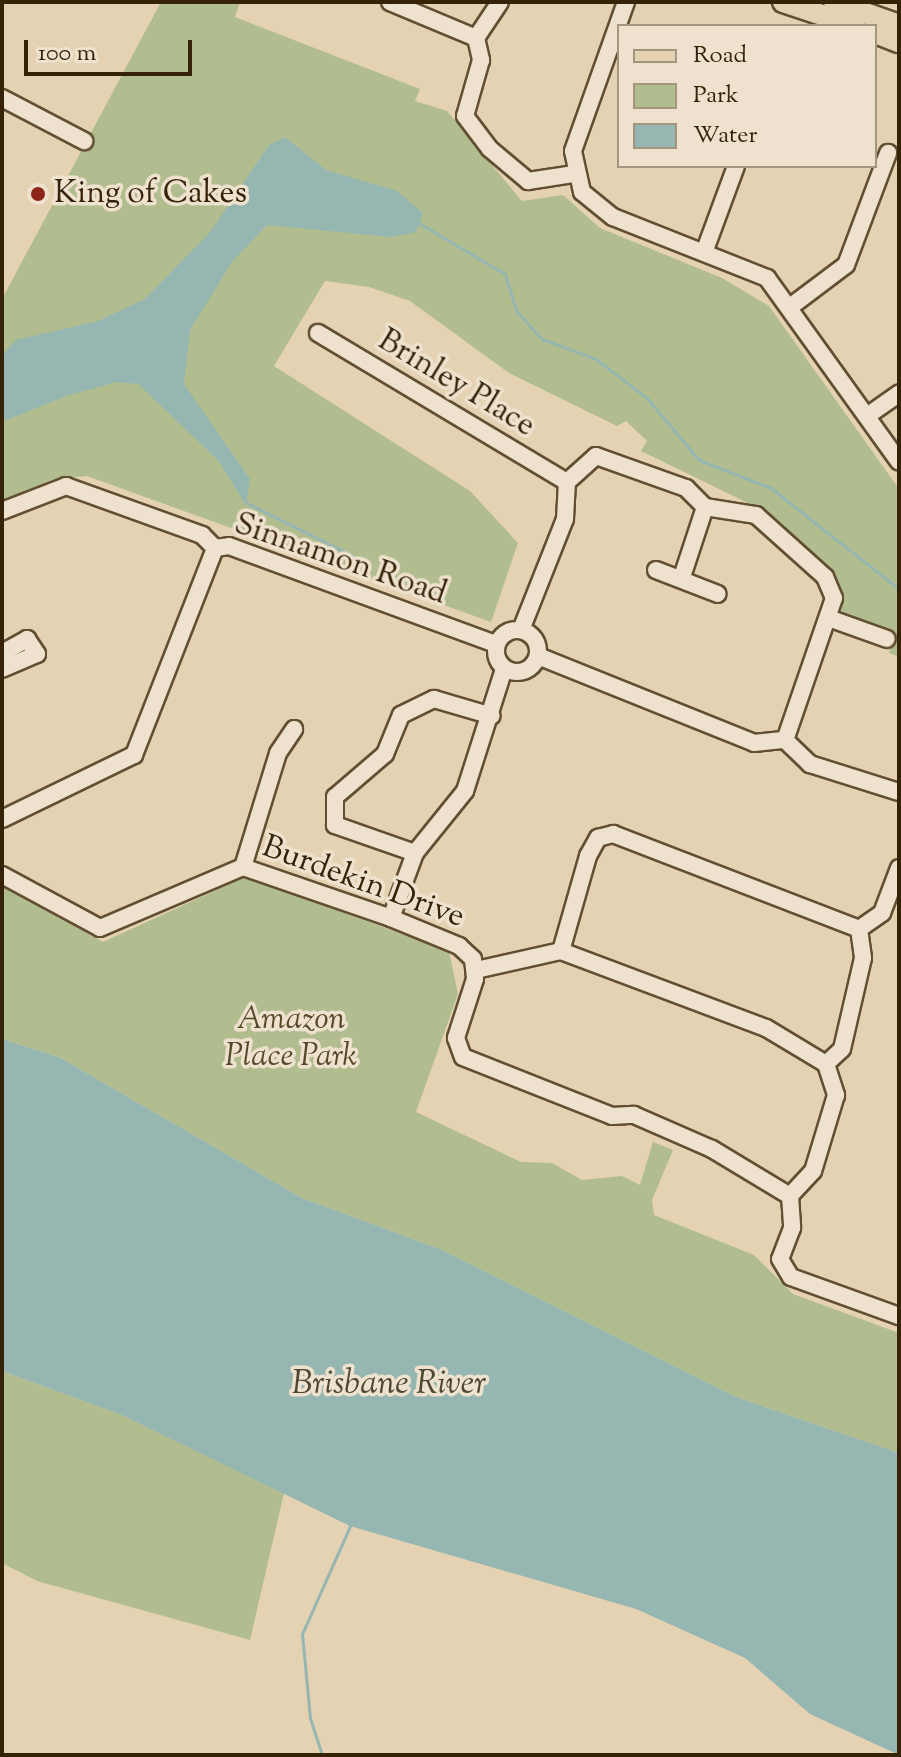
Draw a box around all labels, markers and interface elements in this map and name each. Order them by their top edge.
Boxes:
scale bar [28,24,196,74]
legend [617,24,877,168]
text: 100 m [38,37,96,71]
text: Road [693,39,747,73]
text: Park [693,79,739,113]
text: Water [693,119,757,153]
place label: King of Cakes [54,175,247,213]
marker: King of Cakes [29,185,47,203]
street label: Brinley Place [370,322,542,446]
street label: Sinnamon Road [229,506,451,614]
street label: Burdekin Drive [257,829,469,937]
park label: Amazon Place Park [225,1002,357,1077]
water label: Brisbane River [292,1365,486,1405]

